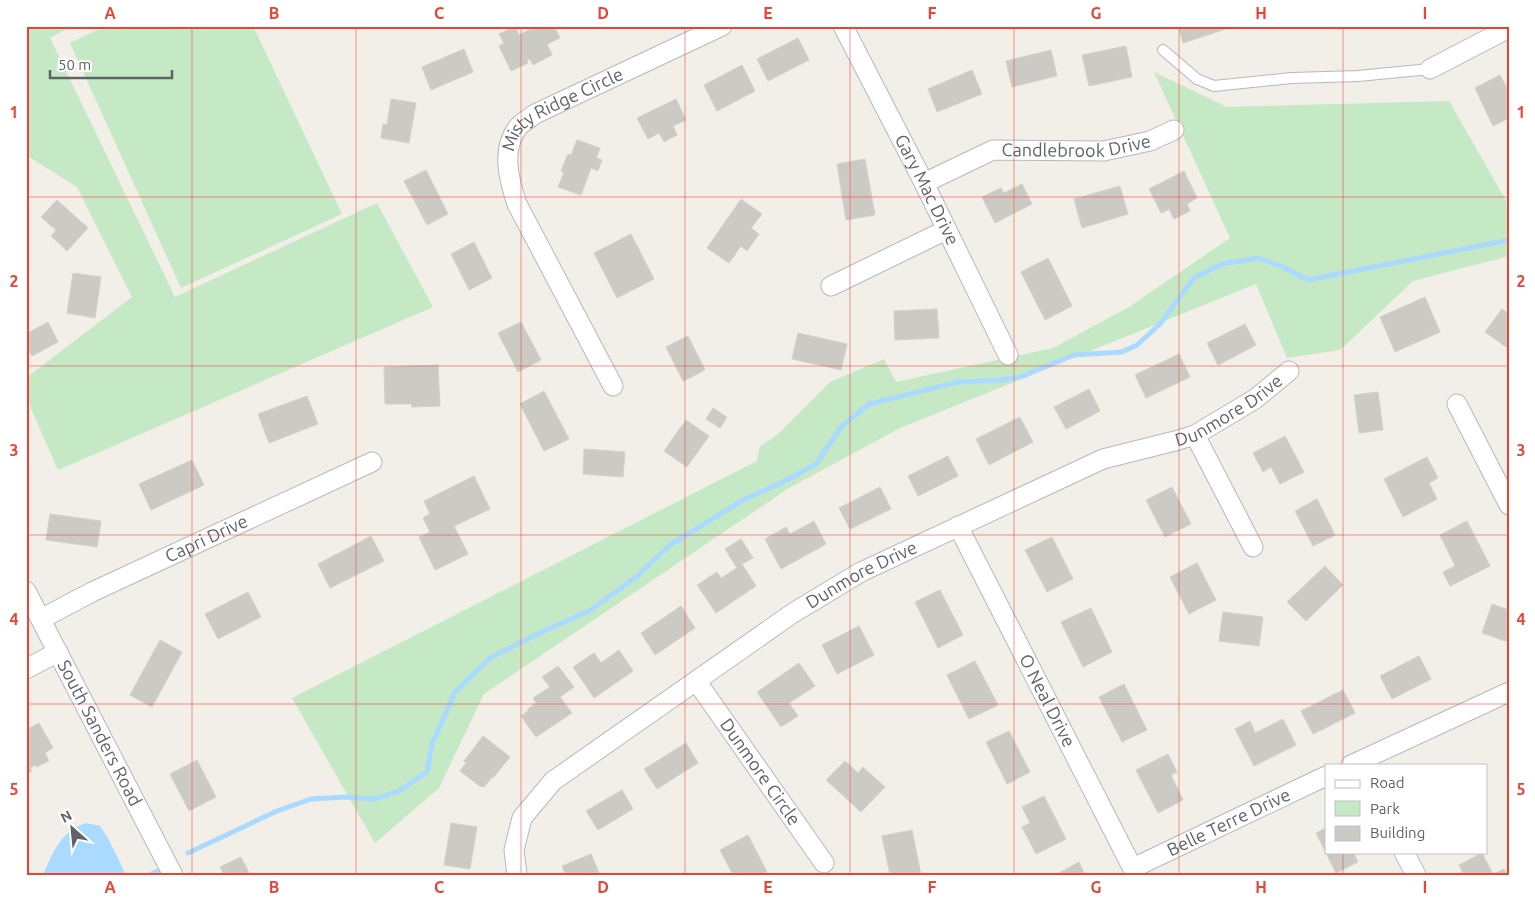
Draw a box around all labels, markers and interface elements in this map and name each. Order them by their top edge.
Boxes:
text: A [104,4,116,22]
text: B [269,4,279,22]
text: C [434,4,444,22]
text: D [597,4,609,22]
text: E [763,4,773,22]
text: F [928,4,937,22]
text: G [1090,4,1102,22]
text: H [1255,4,1267,22]
text: I [1423,4,1427,22]
scale bar [50,48,172,80]
text: 50 m [58,56,91,73]
street label: Misty Ridge Circle [497,63,626,153]
text: 1 [9,103,19,121]
text: 1 [1516,103,1526,121]
street label: Candlebrook Drive [1001,130,1152,160]
street label: Gary Mac Drive [892,131,964,248]
text: 2 [9,272,19,290]
text: 2 [1516,272,1526,290]
street label: Dunmore Drive [1172,370,1286,449]
text: 3 [9,441,19,459]
text: 3 [1516,441,1526,459]
street label: Capri Drive [162,510,251,566]
street label: Dunmore Drive [802,536,920,612]
text: 4 [9,610,19,628]
text: 4 [1516,610,1526,628]
street label: O Neal Drive [1016,650,1080,750]
street label: South Sanders Road [54,656,146,809]
street label: Dunmore Circle [717,714,805,829]
legend [1325,764,1488,854]
text: Road [1370,774,1405,791]
text: 5 [9,780,19,798]
text: 5 [1516,780,1526,798]
street label: Belle Terre Drive [1163,784,1293,859]
text: Park [1370,800,1400,817]
north arrow [48,804,98,854]
text: N [58,807,74,826]
text: Building [1370,824,1425,841]
text: A [104,878,116,896]
text: B [269,878,279,896]
text: C [434,878,444,896]
text: D [597,878,609,896]
text: E [763,878,773,896]
text: F [928,878,937,896]
text: G [1090,878,1102,896]
text: H [1255,878,1267,896]
text: I [1423,878,1427,896]

